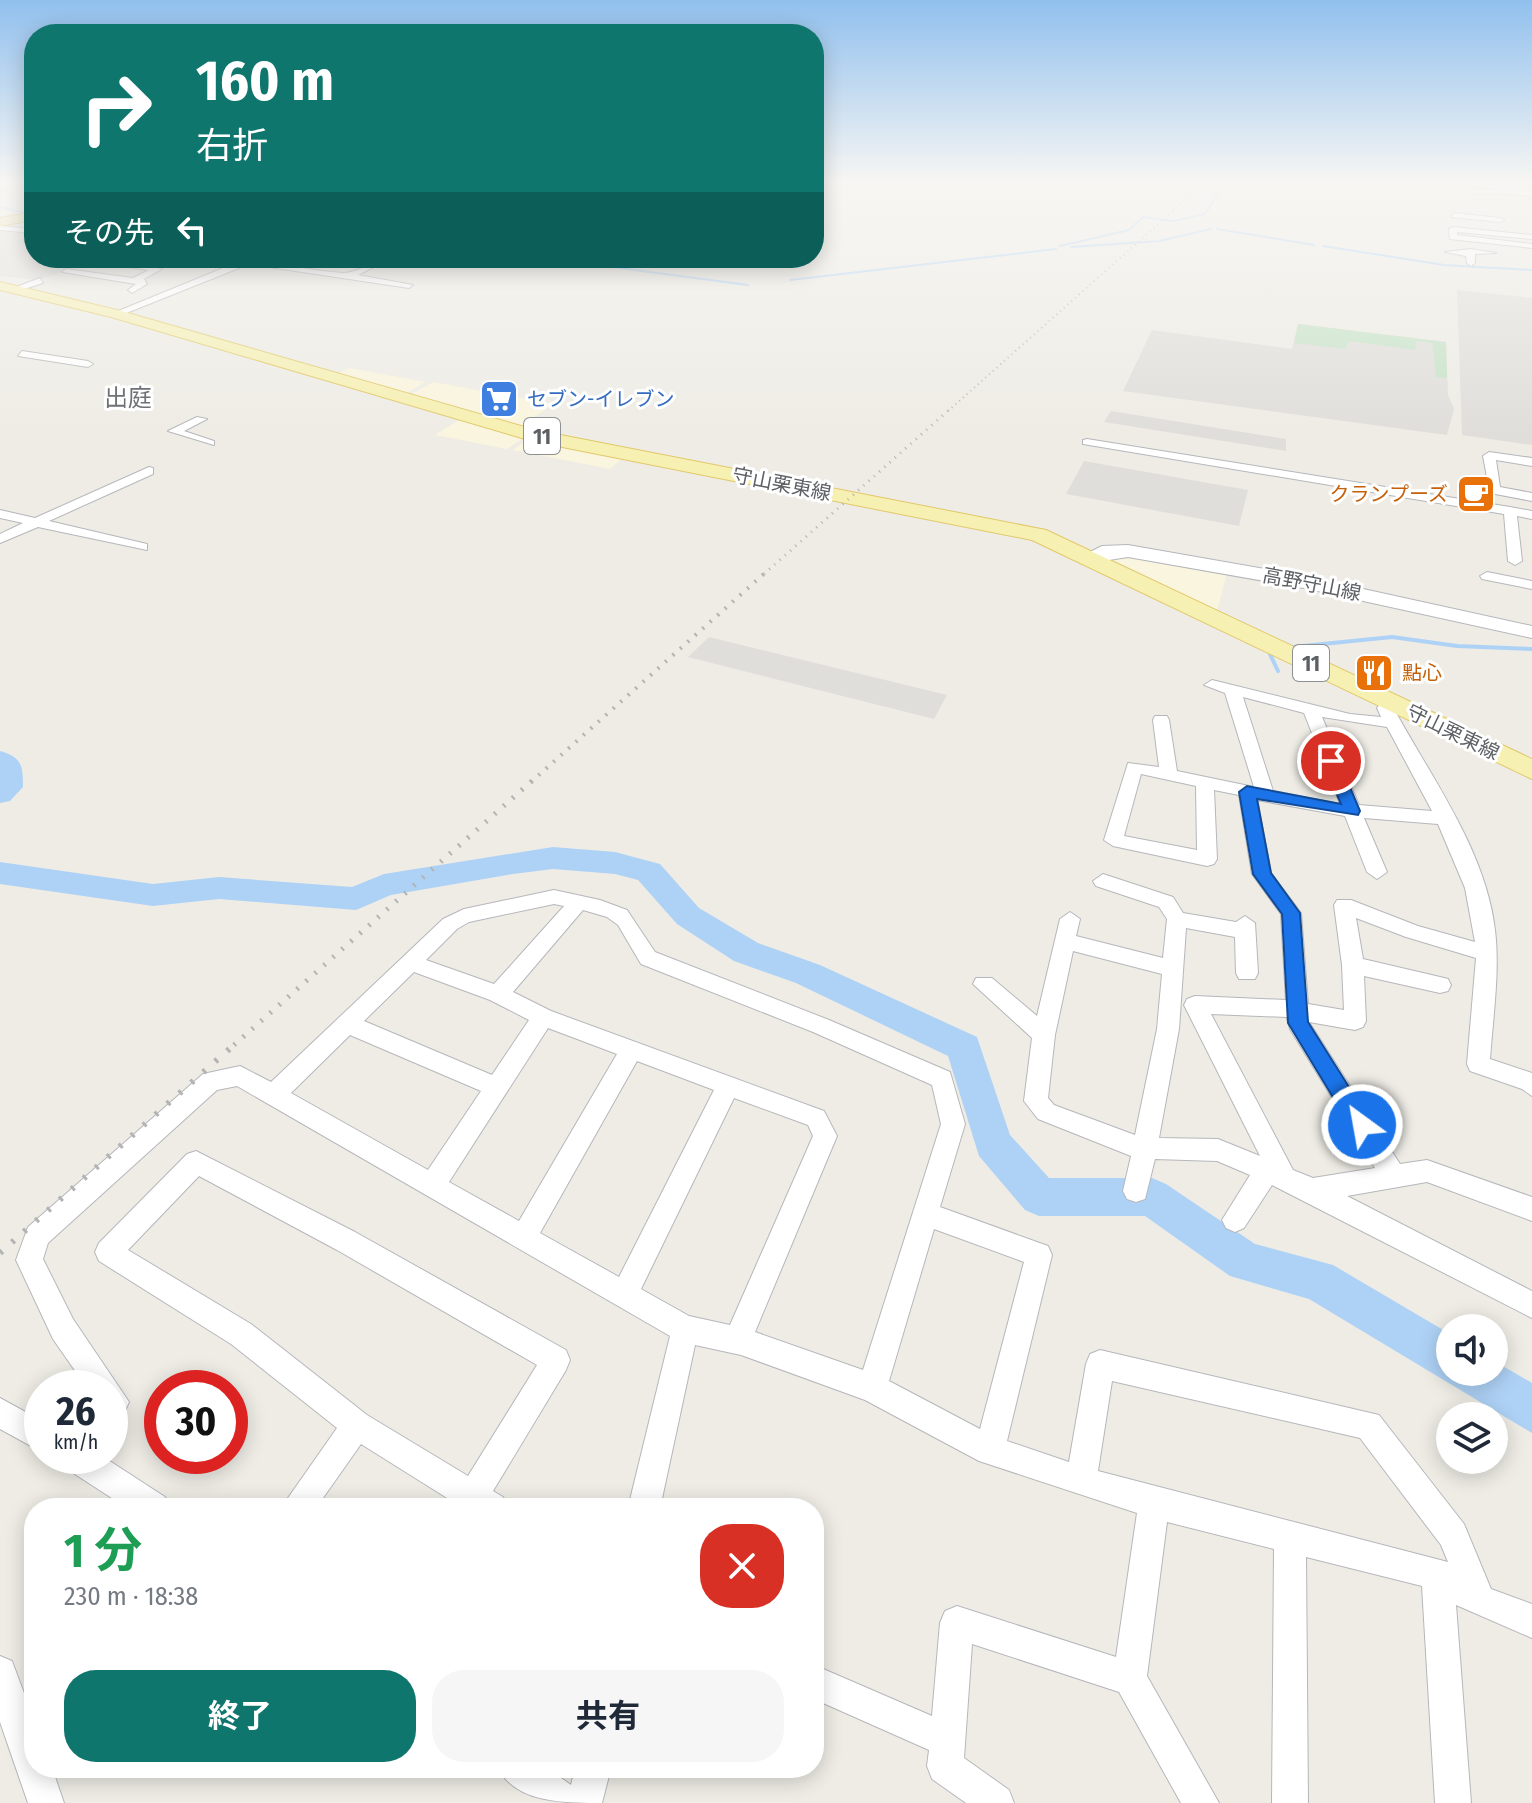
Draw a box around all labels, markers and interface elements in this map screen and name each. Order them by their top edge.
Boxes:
text: 160 m [196,48,334,115]
icon: right [64,56,168,160]
text: 右折 [196,124,268,168]
icon: left [170,208,214,252]
text: その先 [64,215,154,251]
supermarket icon: セブン-イレブン [478,378,520,420]
district label: 出庭 [104,384,152,412]
place label: セブン-イレブン [527,387,674,411]
road number: 11 [524,418,560,454]
street label: 守山栗東線 [731,463,833,505]
cafe icon: クランプーズ [1455,473,1497,515]
place label: クランプーズ [1330,482,1448,506]
street label: 高野守山線 [1261,563,1363,605]
road number: 11 [1293,645,1329,681]
restaurant icon: 點心 [1353,652,1395,694]
place label: 點心 [1402,661,1442,685]
street label: 守山栗東線 [1403,699,1503,765]
pin [1297,727,1365,795]
icon: arrive [1309,739,1353,783]
position arrow [1320,1083,1404,1167]
map controls [1436,1314,1508,1474]
button: sound [1436,1314,1508,1386]
speed limit sign: 30 [144,1370,248,1474]
text: 26 [56,1388,96,1436]
button: layers [1436,1402,1508,1474]
text: km/h [54,1430,98,1454]
text: 1 分 [64,1522,142,1580]
button: close [700,1524,784,1608]
text: 230 m · 18:38 [64,1581,198,1612]
button: 終了 [64,1670,416,1762]
button: 共有 [432,1670,784,1762]

